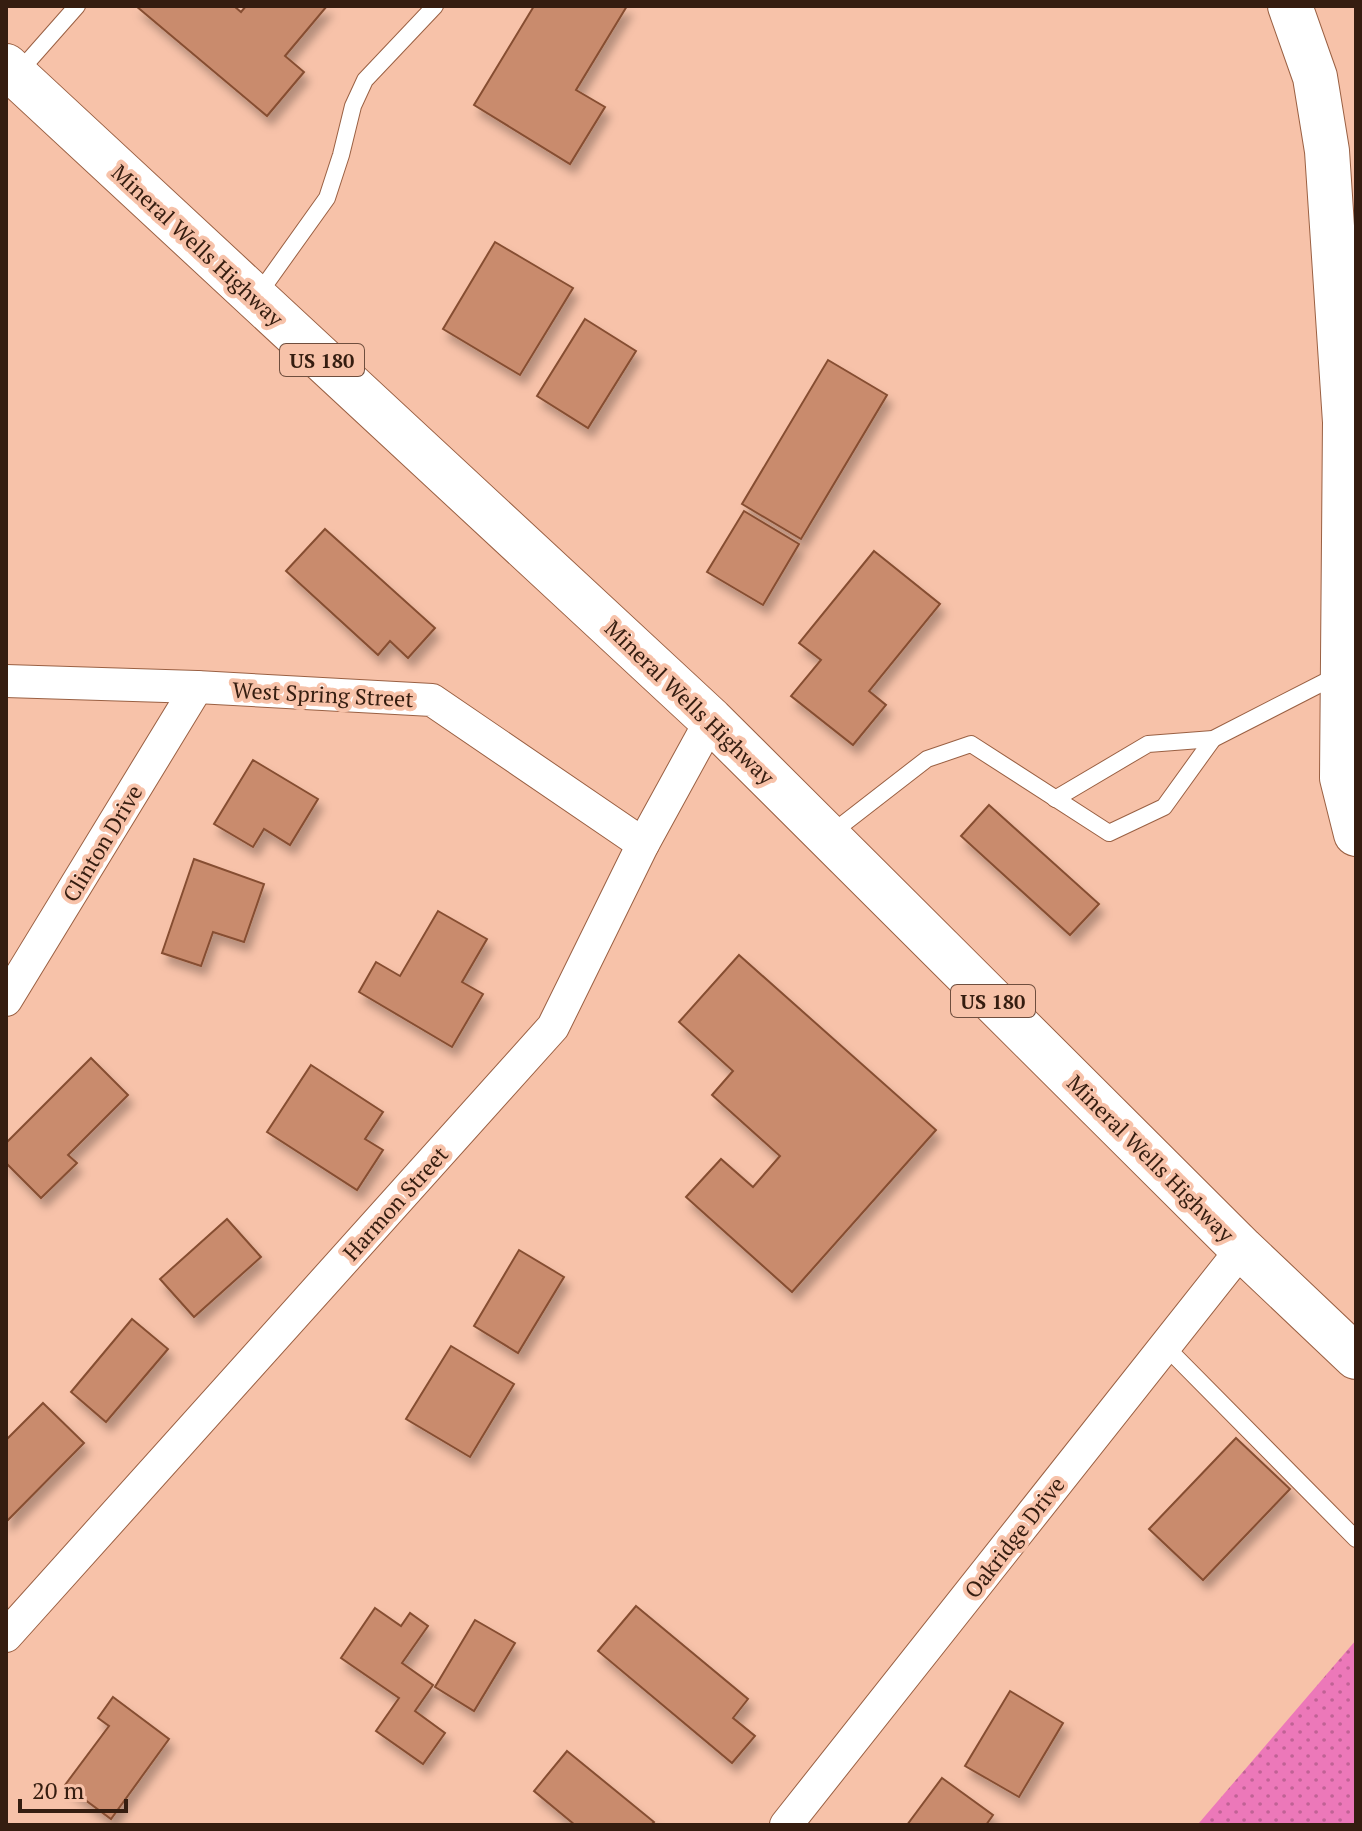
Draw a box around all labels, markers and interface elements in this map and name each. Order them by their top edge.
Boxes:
street label: Mineral Wells Highway [106,158,291,333]
road number: US 180 [280,344,364,376]
street label: Mineral Wells Highway [599,613,782,791]
street label: West Spring Street [232,675,414,713]
street label: Clinton Drive [56,779,148,907]
road number: US 180 [951,985,1035,1017]
street label: Mineral Wells Highway [1061,1068,1241,1248]
street label: Harmon Street [336,1140,454,1266]
street label: Oakridge Drive [957,1470,1071,1604]
scale bar [20,1763,126,1813]
text: 20 m [32,1774,84,1806]

